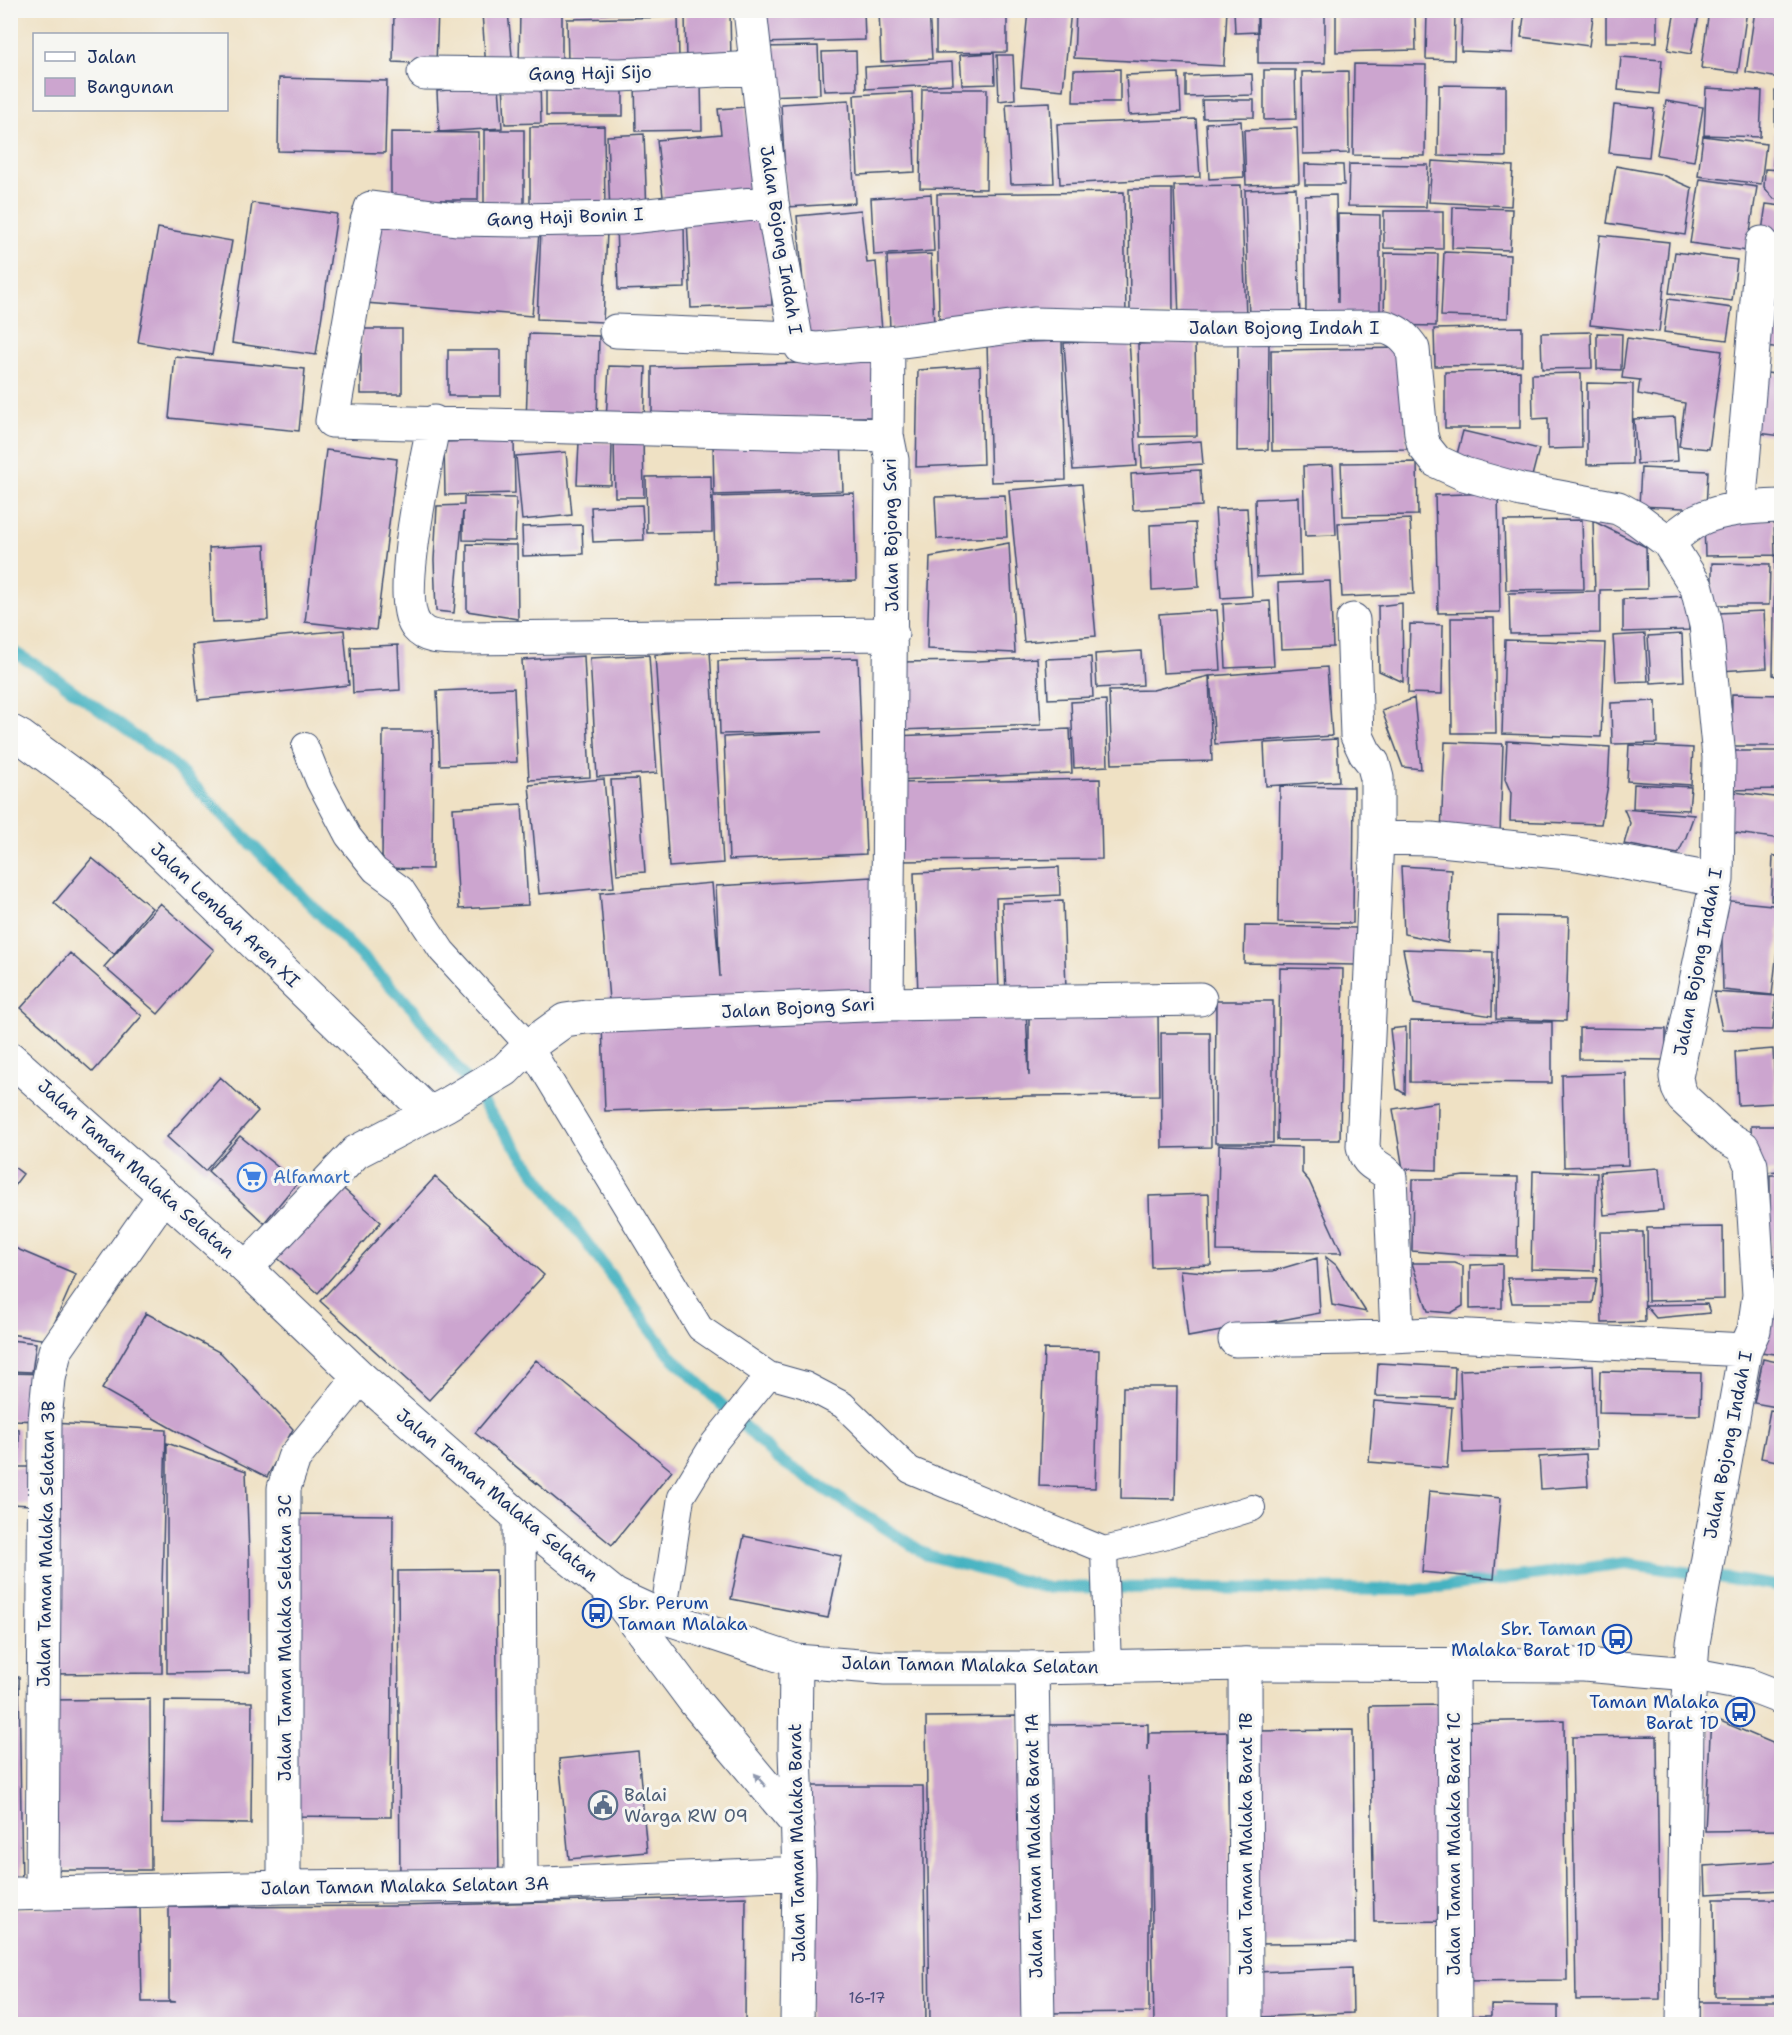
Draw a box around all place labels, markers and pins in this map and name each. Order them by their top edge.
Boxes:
supermarket icon: Alfamart [236,1161,268,1193]
place label: Alfamart [273,1165,351,1189]
place label: Sbr. Perum Taman Malaka [618,1591,748,1636]
bus stop icon: Sbr. Perum Taman Malaka [581,1597,613,1629]
place label: Sbr. Taman Malaka Barat 1D [1451,1617,1596,1662]
bus stop icon: Sbr. Taman Malaka Barat 1D [1601,1623,1633,1655]
place label: Taman Malaka Barat 1D [1589,1690,1719,1735]
bus stop icon: Taman Malaka Barat 1D [1724,1696,1756,1728]
place label: Balai Warga RW 09 [624,1783,748,1828]
public building icon: Balai Warga RW 09 [587,1789,619,1821]

